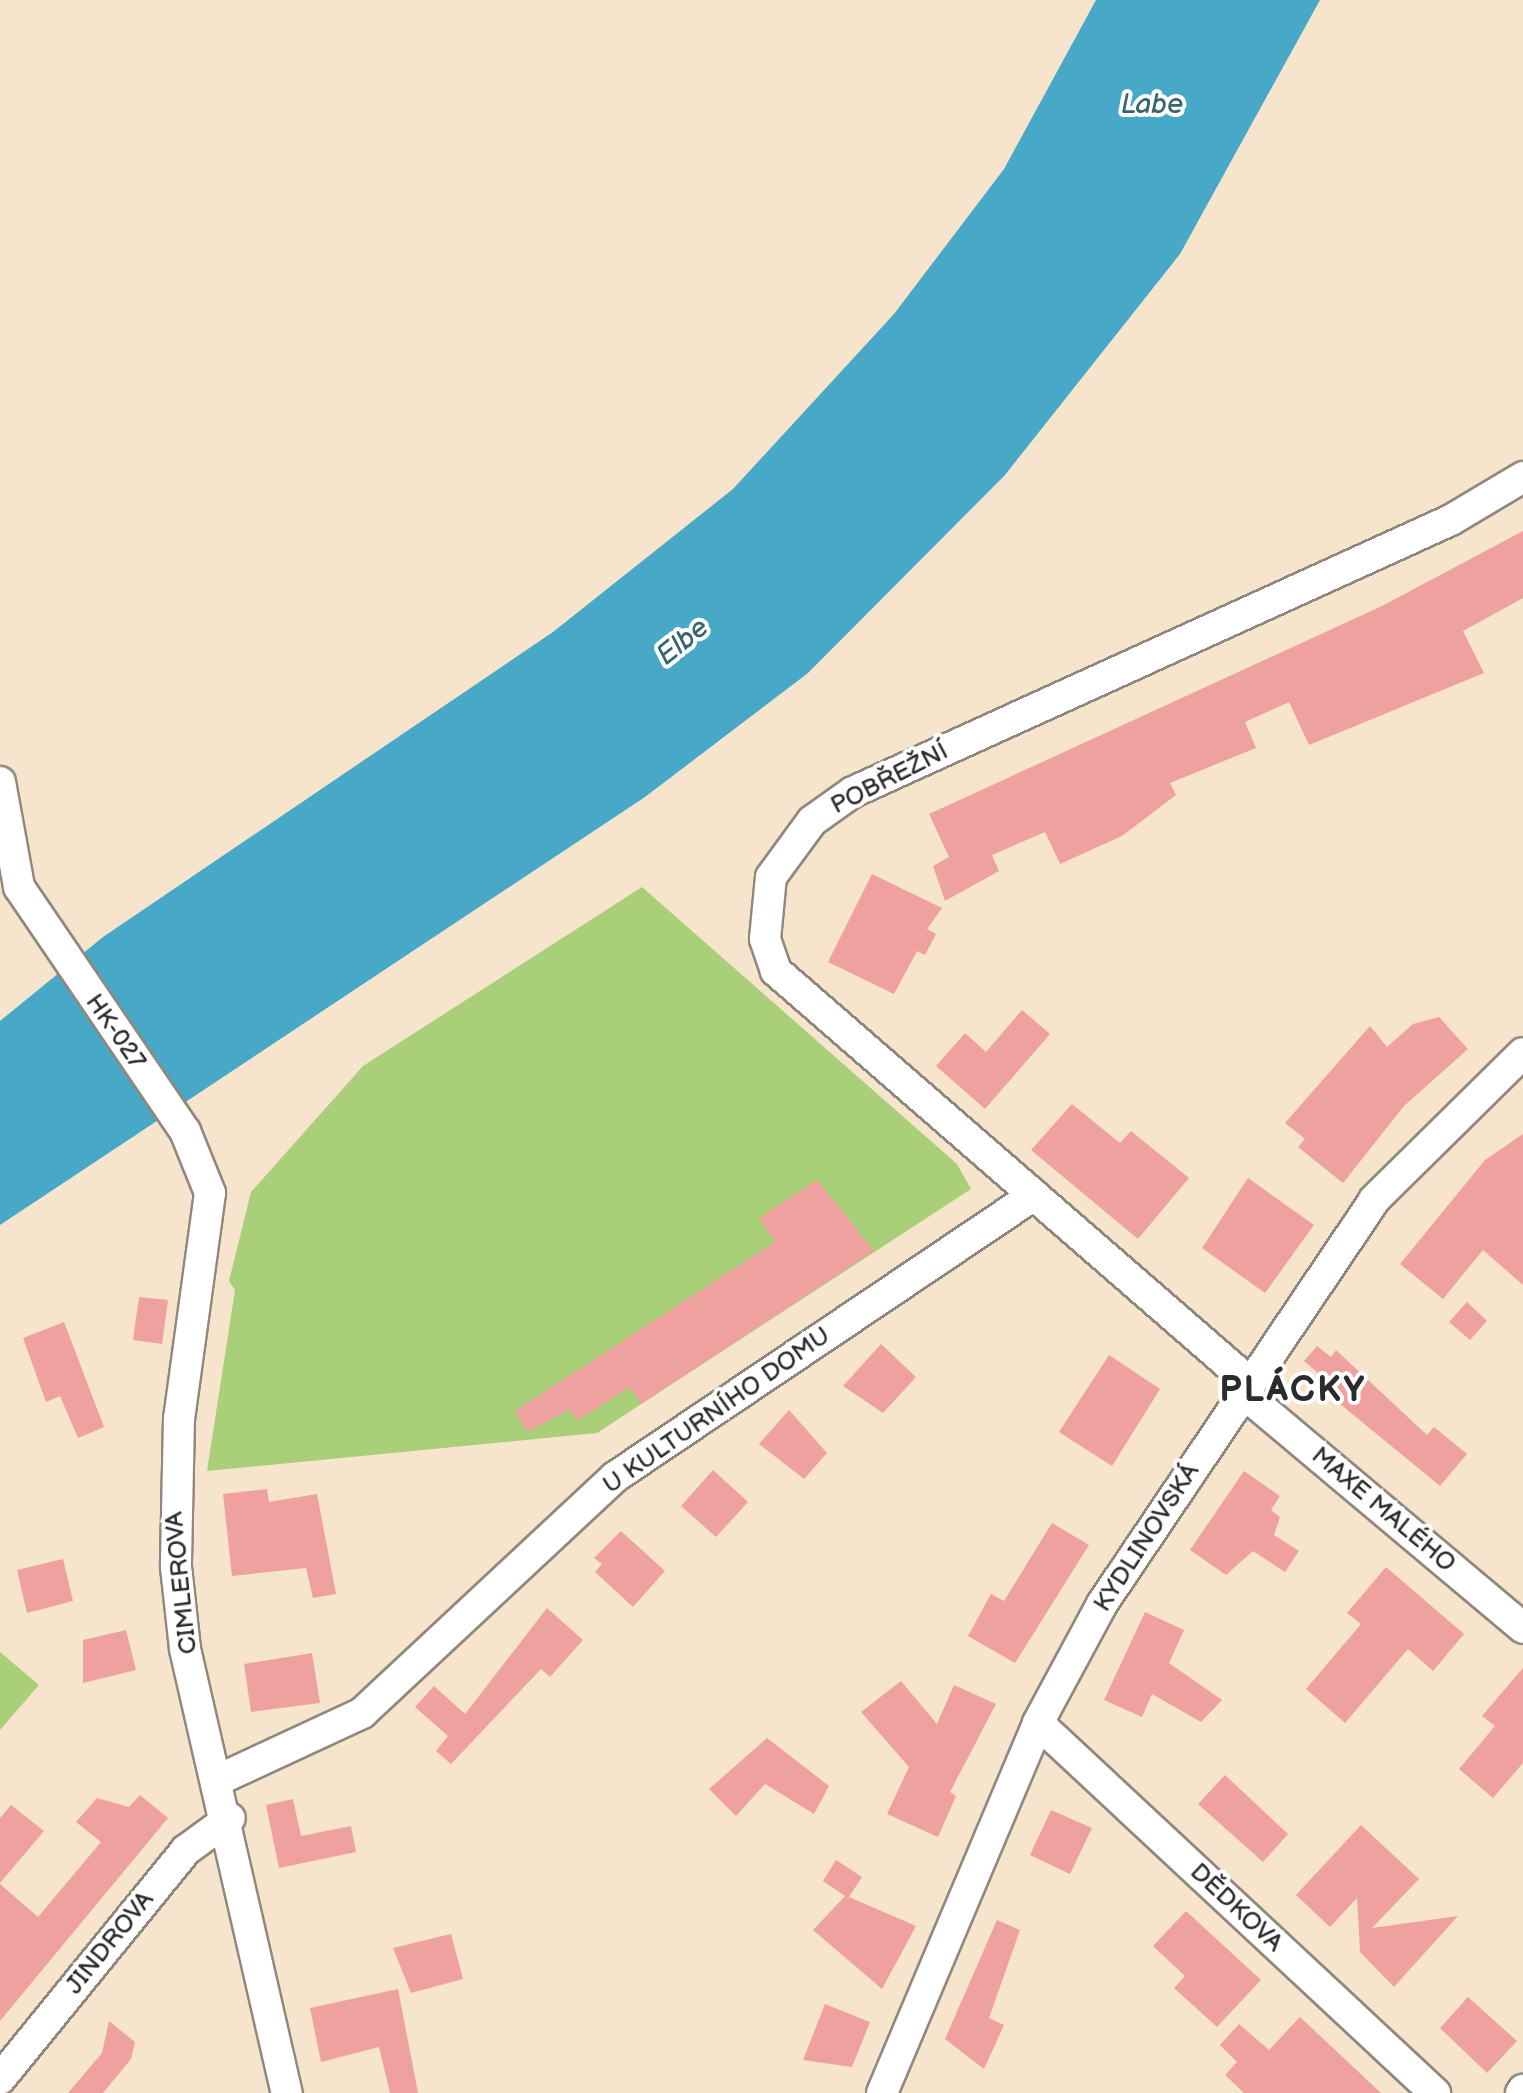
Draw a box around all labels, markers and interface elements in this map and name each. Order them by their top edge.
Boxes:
water label: Labe [1121,88,1183,122]
water label: Elbe [650,611,716,673]
street label: POBŘEŽNÍ [826,737,954,821]
street label: HK-027 [78,989,152,1075]
street label: U KULTURNÍHO DOMU [598,1321,836,1501]
district label: PLÁCKY [1219,1370,1367,1412]
street label: MAXE MALÉHO [1305,1441,1461,1579]
street label: KYDLINOVSKÁ [1088,1458,1206,1618]
street label: CIMLEROVA [160,1510,204,1656]
street label: DĚDKOVA [1183,1857,1289,1959]
street label: JINDROVA [60,1886,160,2000]

